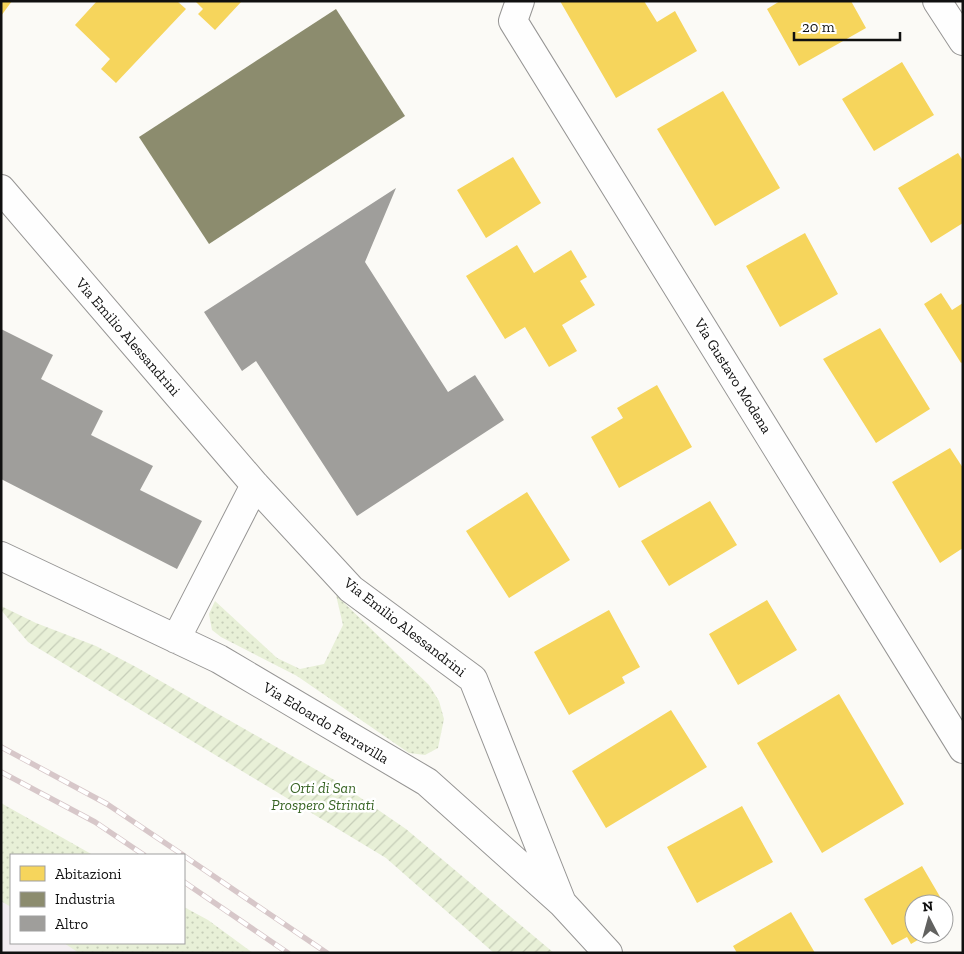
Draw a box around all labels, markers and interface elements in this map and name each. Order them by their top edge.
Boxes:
scale bar [794,10,900,42]
text: 20 m [802,18,835,36]
street label: Via Emilio Alessandrini [71,274,184,400]
street label: Via Gustavo Modena [690,314,776,437]
street label: Via Emilio Alessandrini [339,573,470,680]
street label: Via Edoardo Ferravilla [259,678,392,768]
park label: Orti di San Prospero Strinati [271,779,375,814]
legend [10,854,185,944]
text: Abitazioni [55,865,121,883]
text: Industria [55,890,115,908]
north arrow [904,894,954,944]
text: N [922,898,934,916]
text: Altro [55,915,89,933]

